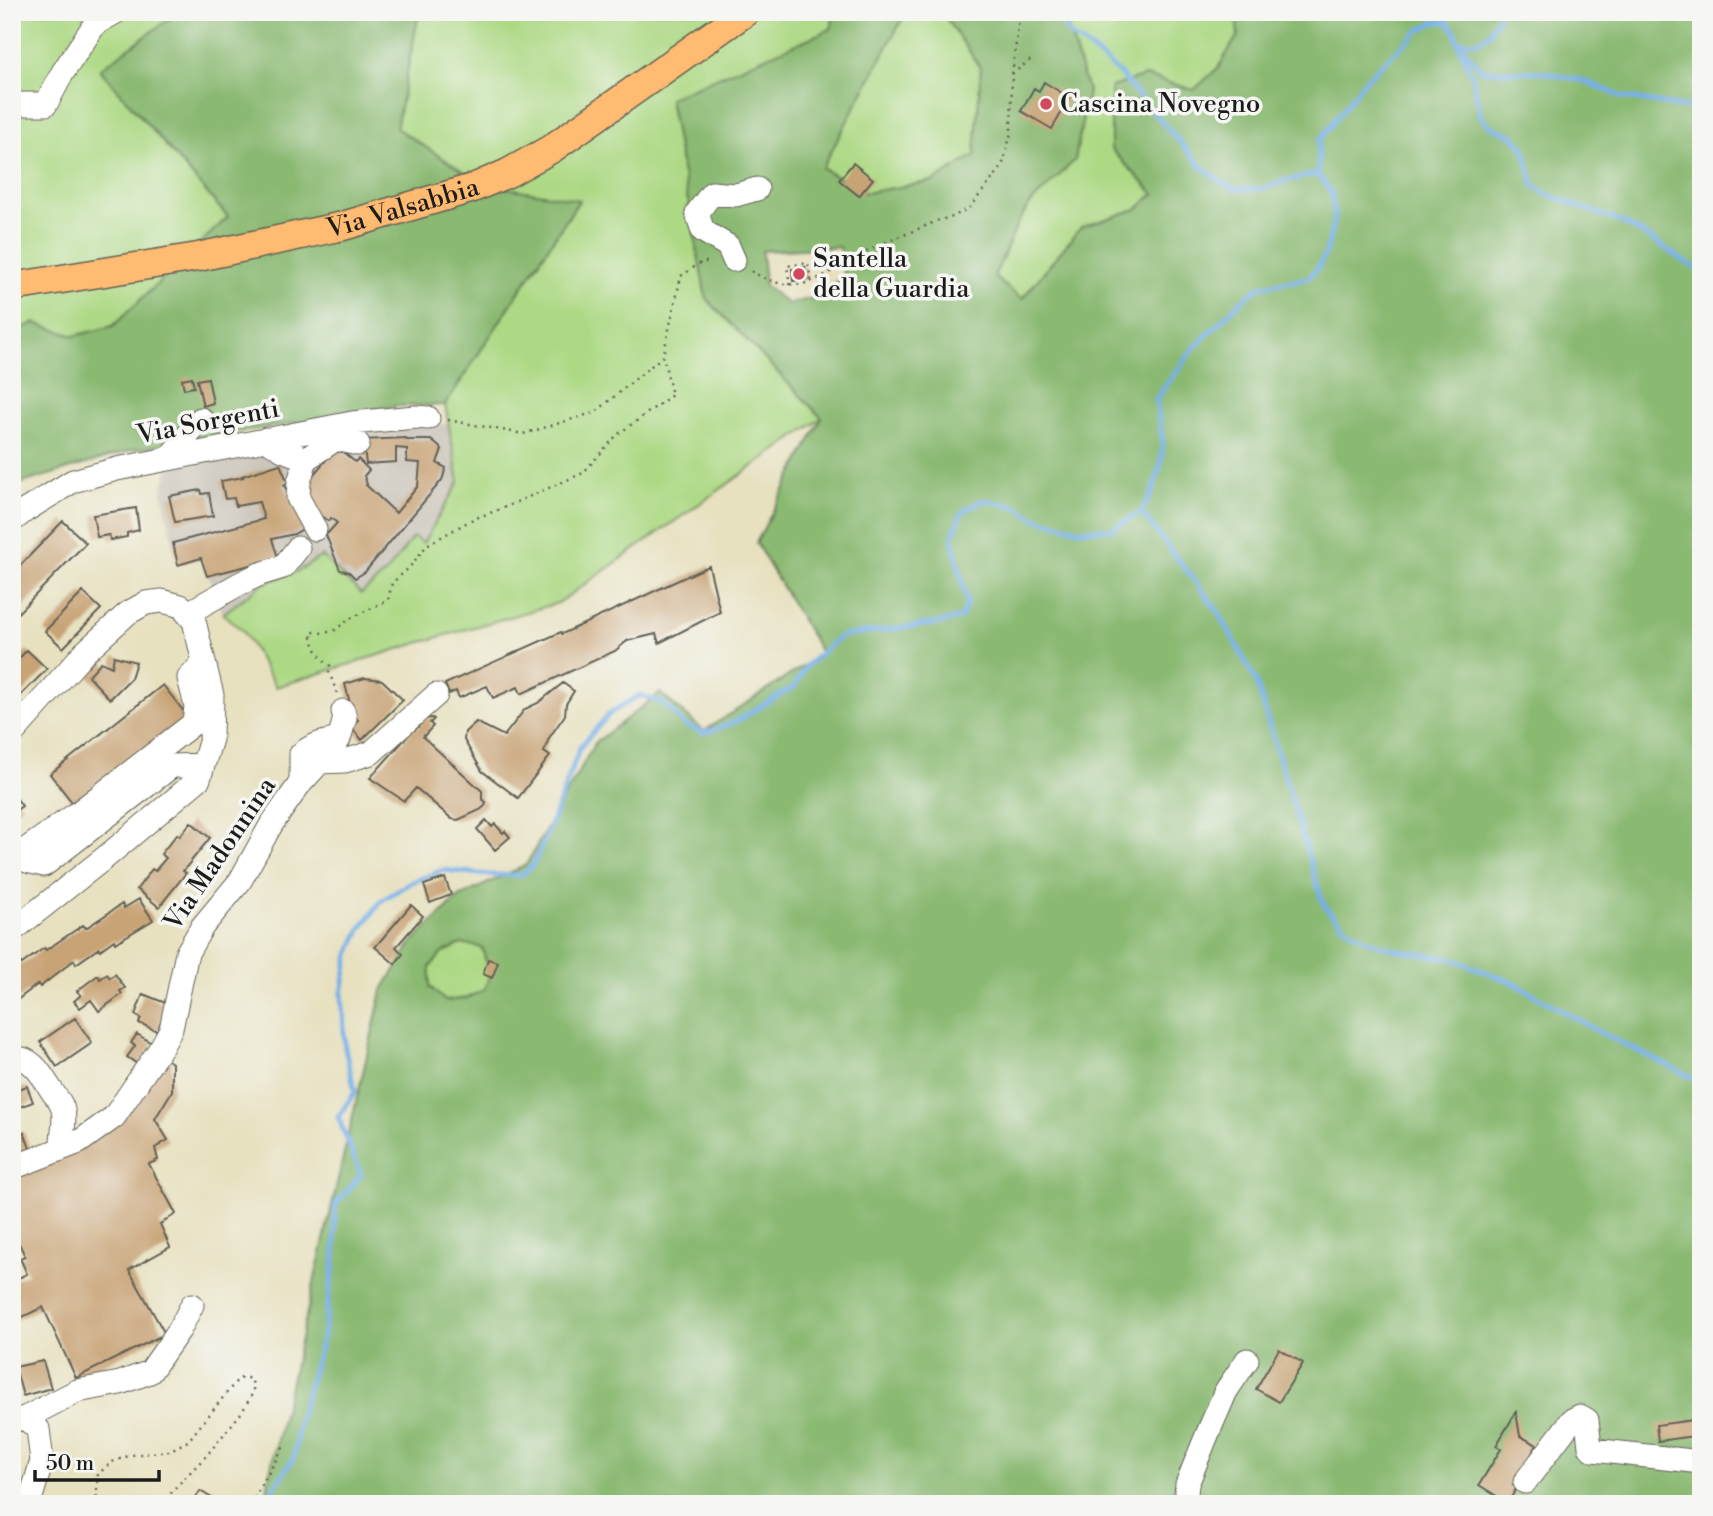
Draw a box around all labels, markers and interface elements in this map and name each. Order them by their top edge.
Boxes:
place label: Cascina Novegno [1060,88,1261,120]
marker: Cascina Novegno [1038,96,1054,112]
street label: Via Valsabbia [323,171,484,245]
place label: Santella della Guardia [813,243,970,305]
marker: Santella della Guardia [791,266,807,282]
street label: Via Sorgenti [133,393,282,452]
street label: Via Madonnina [156,771,283,938]
scale bar [35,1439,159,1483]
text: 50 m [46,1451,94,1477]

